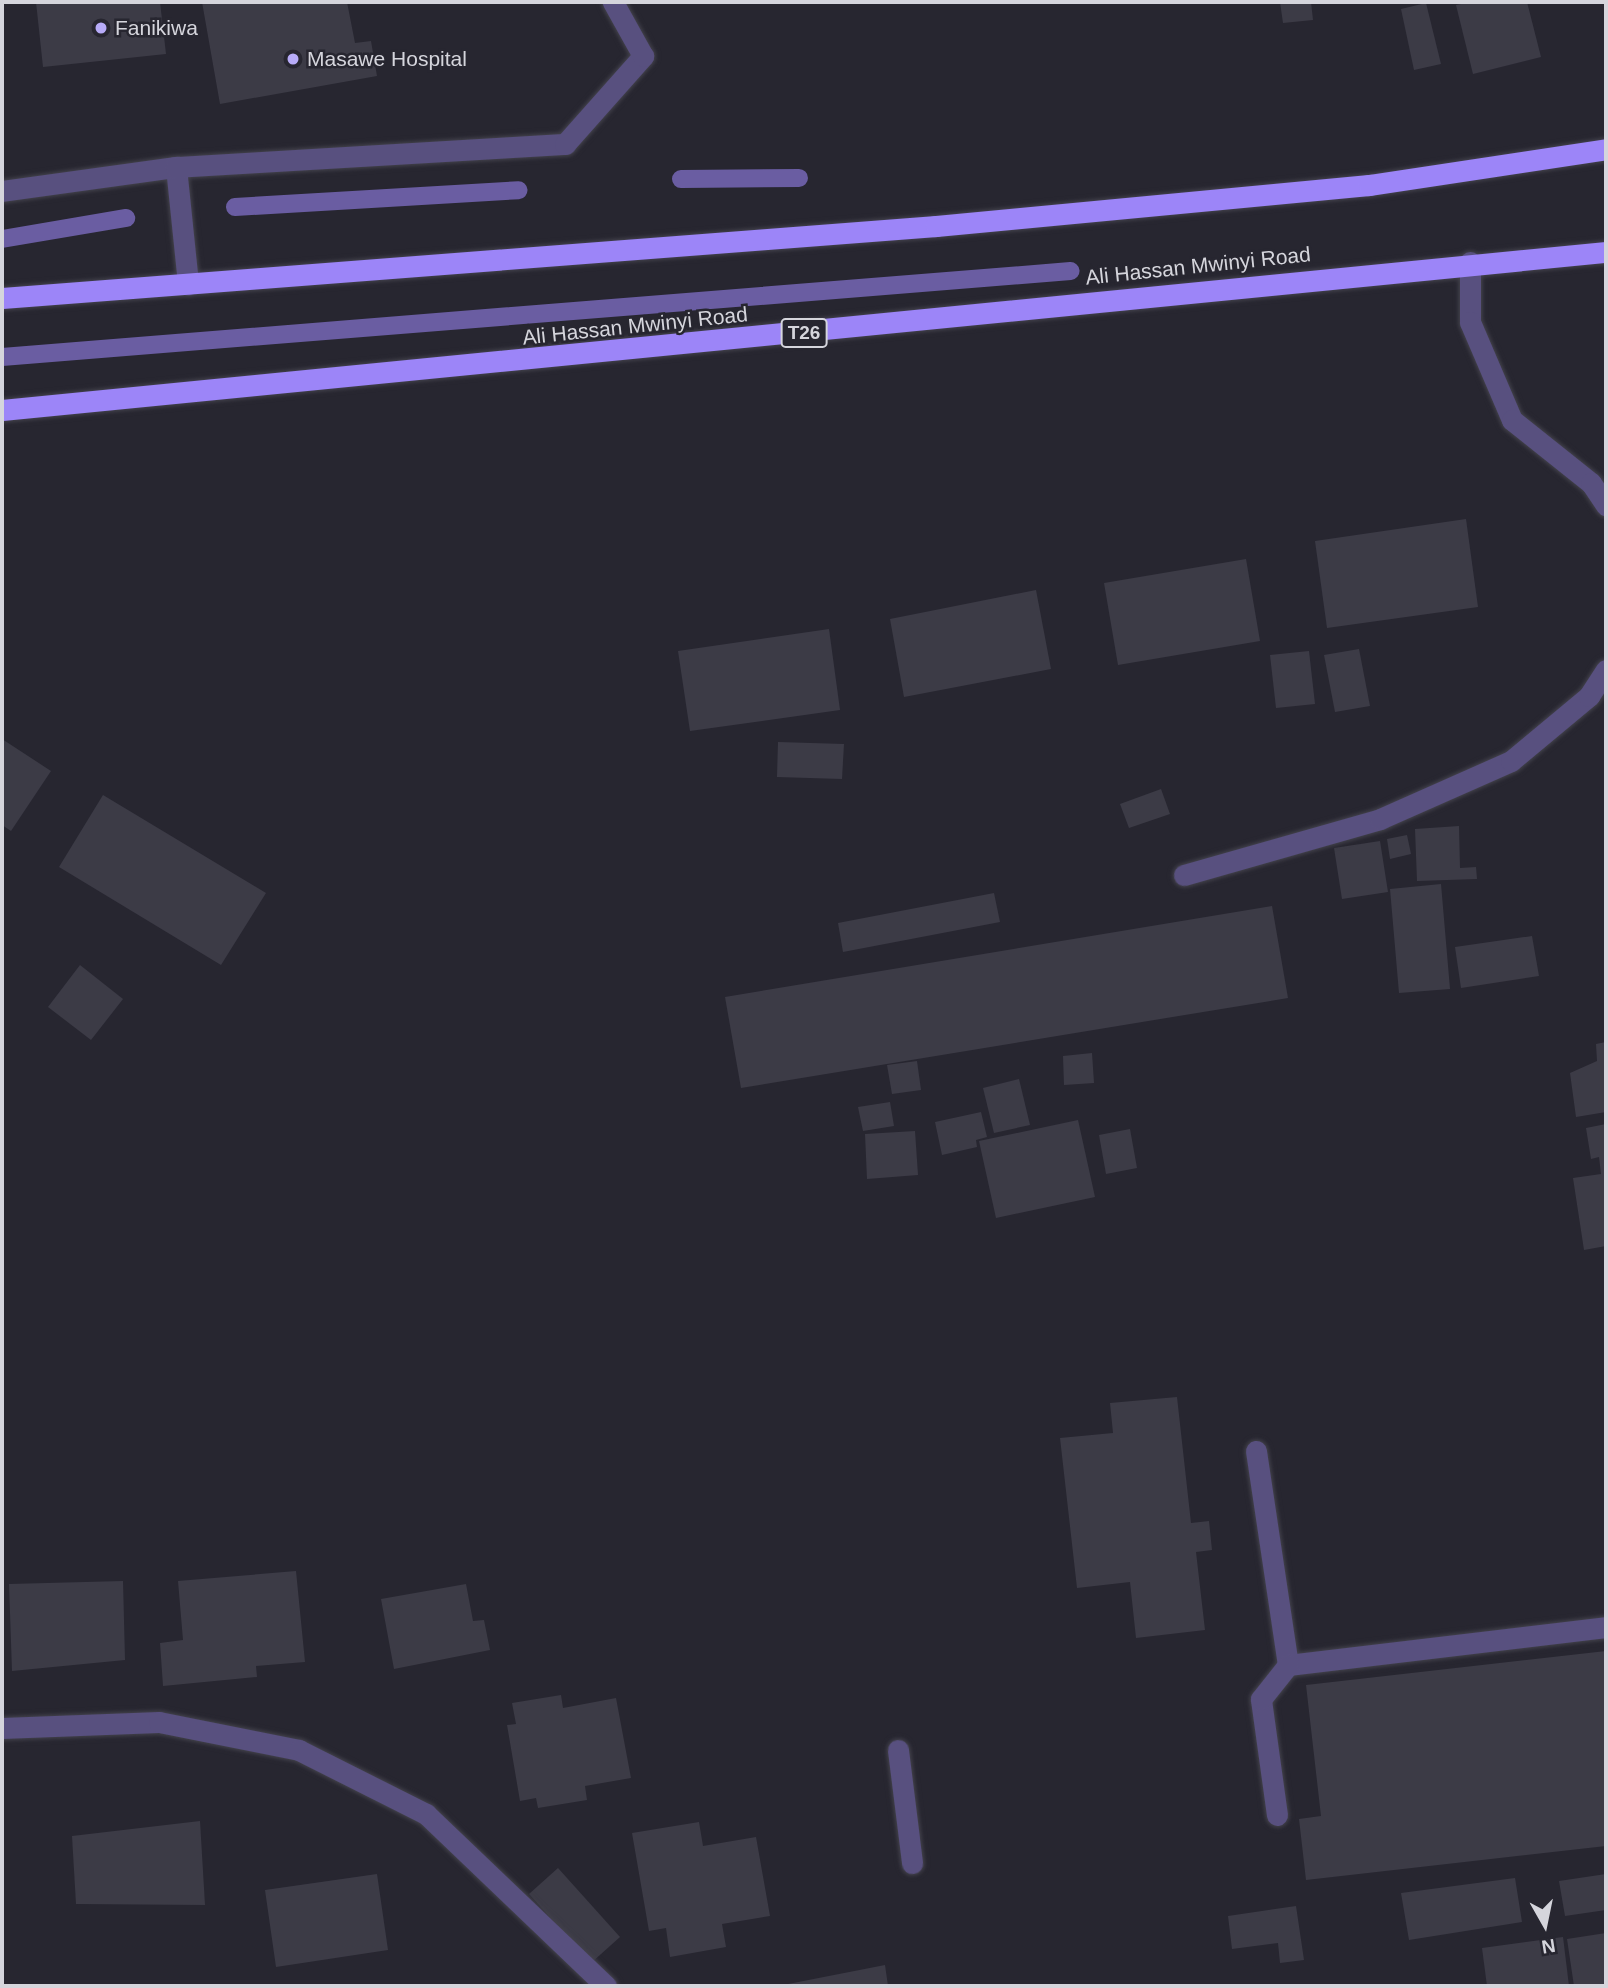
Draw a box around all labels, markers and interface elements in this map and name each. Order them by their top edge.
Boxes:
place label: Fanikiwa [115,15,198,41]
marker: Fanikiwa [93,20,109,36]
place label: Masawe Hospital [307,46,467,72]
marker: Masawe Hospital [285,51,301,67]
street label: Ali Hassan Mwinyi Road [1084,242,1312,290]
street label: Ali Hassan Mwinyi Road [521,302,749,350]
road number: T26 [780,318,828,348]
north arrow [1510,1890,1580,1960]
text: N [1540,1935,1557,1958]

